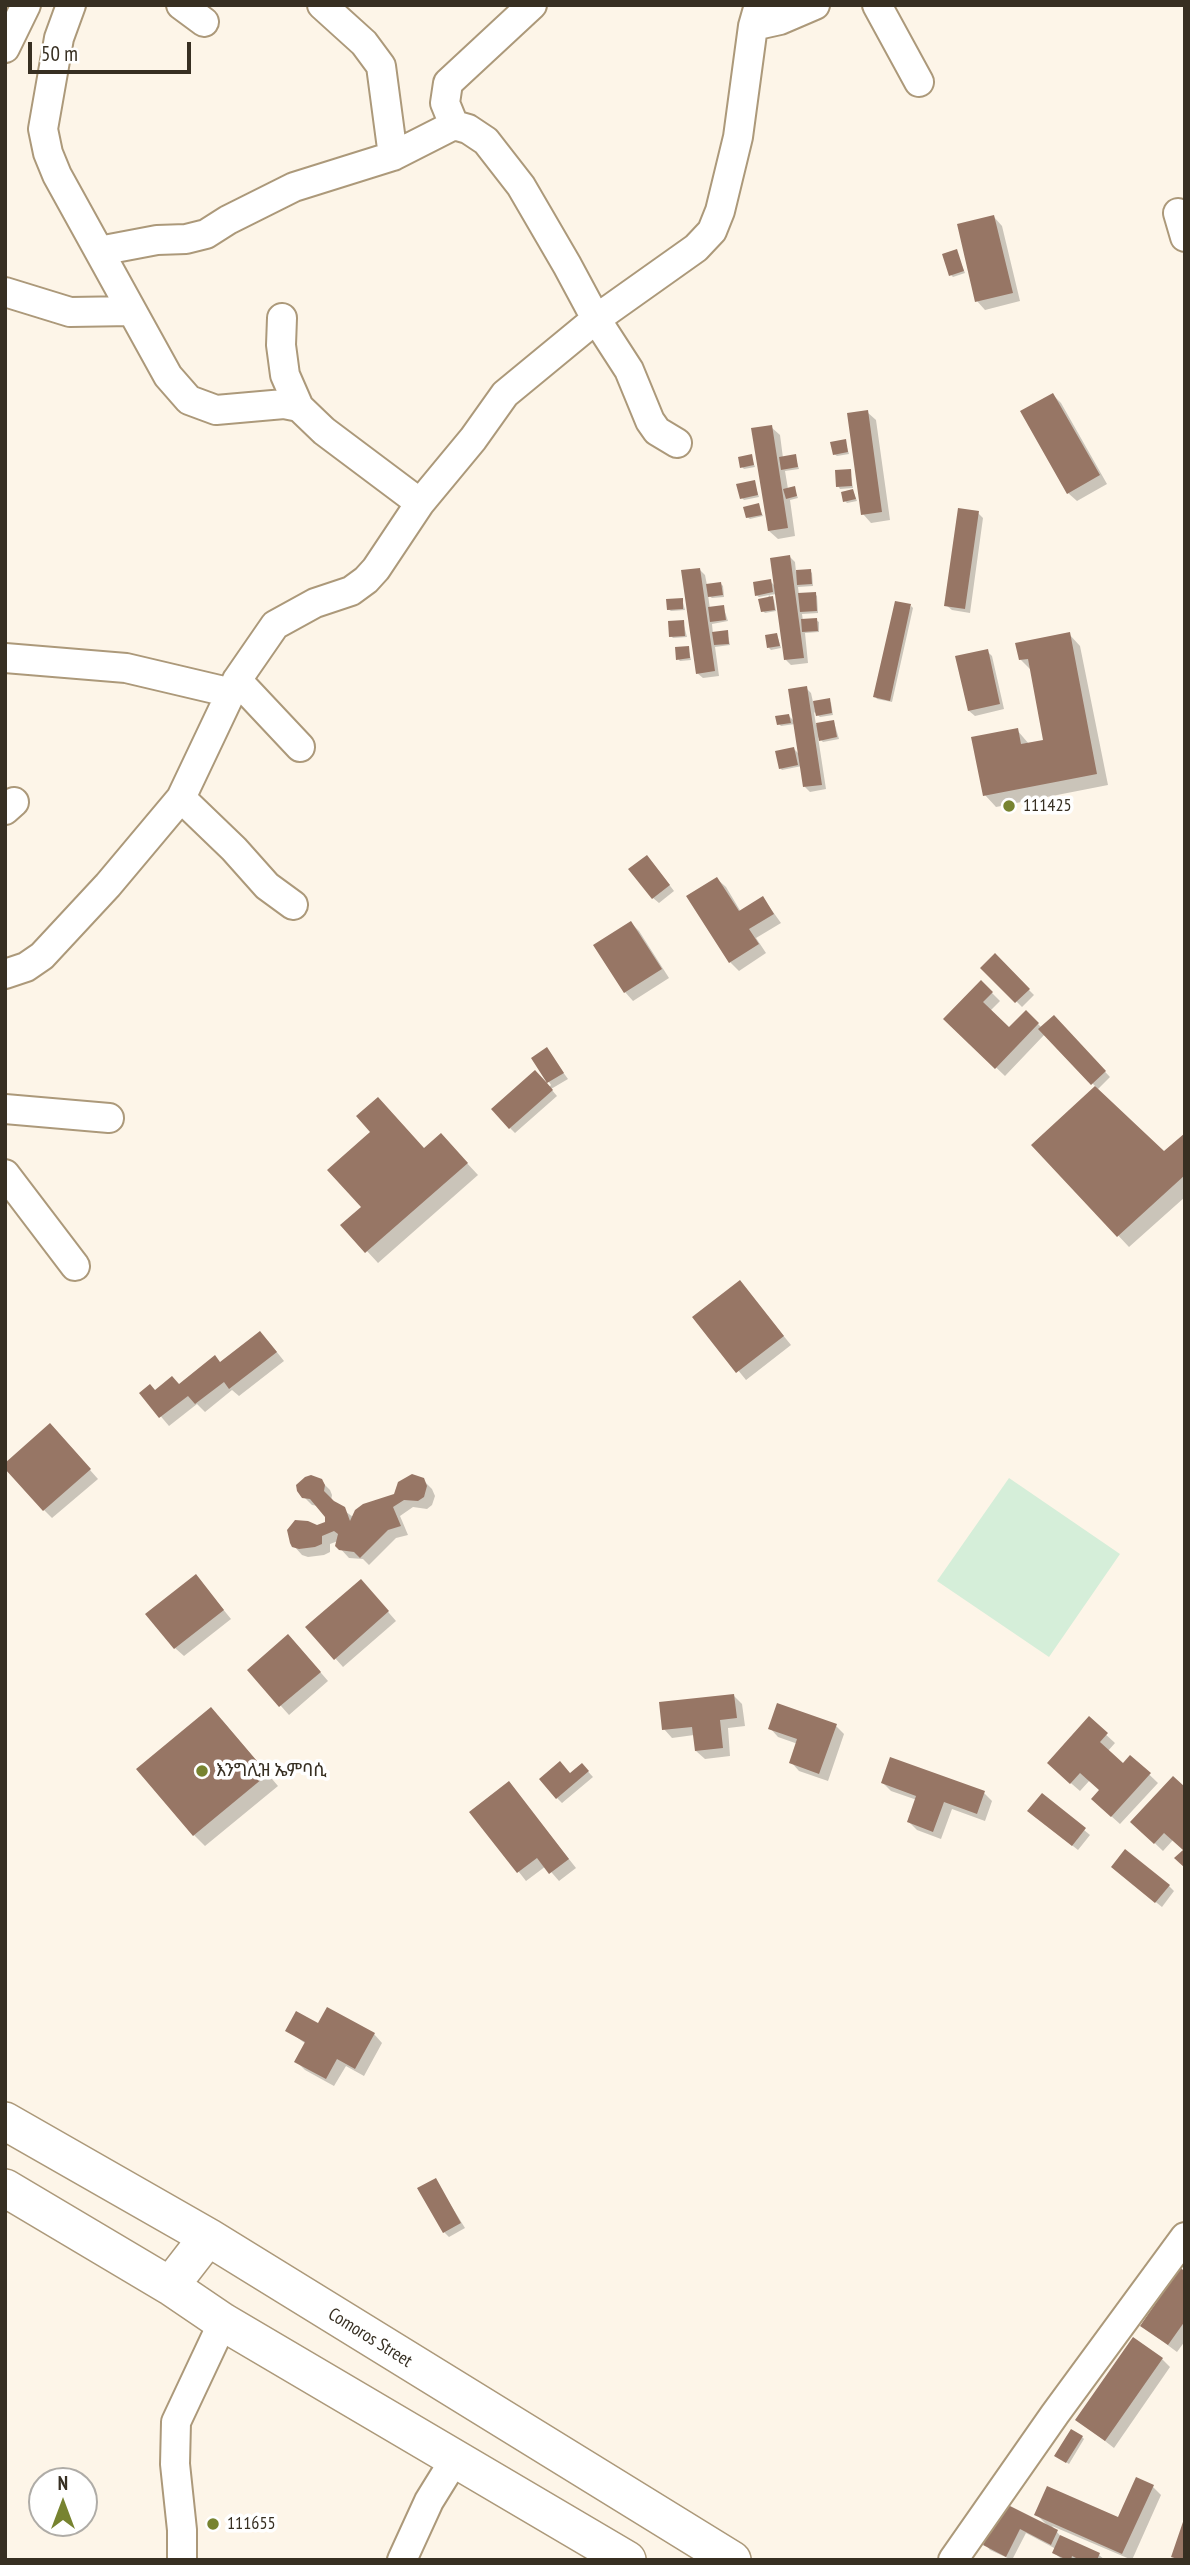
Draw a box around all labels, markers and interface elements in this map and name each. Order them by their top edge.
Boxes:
scale bar [32,28,194,72]
text: 50 m [41,40,78,67]
place label: 111425 [1023,795,1072,817]
marker: 111425 [1001,798,1017,814]
place label: እንግሊዝ ኤምባሲ [216,1760,327,1782]
marker: እንግሊዝ ኤምባሲ [194,1763,210,1779]
street label: Comoros Street [324,2304,416,2372]
north arrow [28,2467,98,2537]
text: N [58,2471,68,2495]
place label: 111655 [227,2513,276,2535]
marker: 111655 [205,2516,221,2532]

